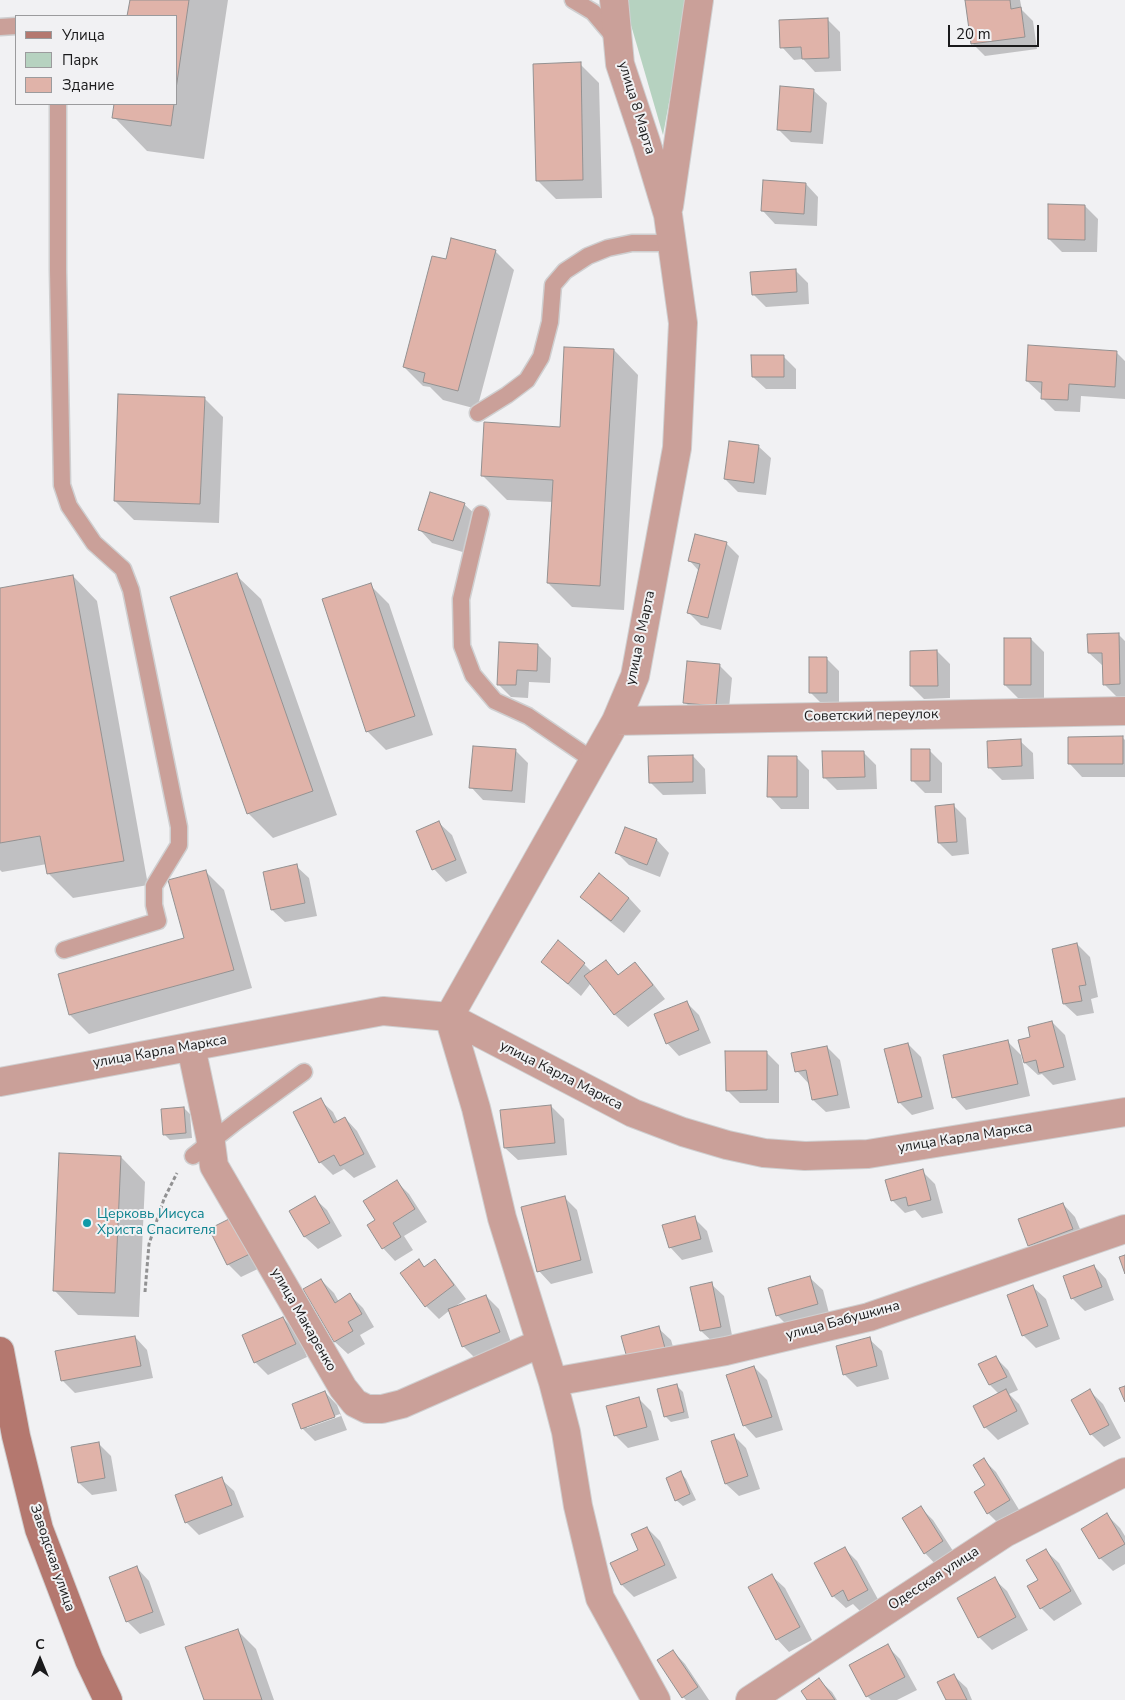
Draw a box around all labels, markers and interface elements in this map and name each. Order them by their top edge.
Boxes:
legend [15,15,178,105]
scale bar [950,15,1041,47]
text: 20 m [956,24,991,44]
text: Улица [62,25,105,45]
text: Парк [62,50,98,70]
street label: улица 8 Марта [614,60,658,156]
text: Здание [62,75,114,95]
street label: улица 8 Марта [623,589,659,687]
street label: Советский переулок [804,706,938,726]
street label: улица Карла Маркса [92,1032,228,1072]
street label: улица Карла Маркса [497,1038,625,1114]
street label: улица Карла Маркса [897,1119,1033,1157]
place label: Церковь Иисуса Христа Спасителя [97,1207,216,1240]
marker: Церковь Иисуса Христа Спасителя [81,1217,93,1229]
street label: улица Макаренко [267,1265,339,1375]
street label: улица Бабушкина [784,1298,902,1344]
street label: Заводская улица [26,1502,78,1614]
street label: Одесская улица [885,1543,983,1615]
north arrow [15,1635,65,1685]
text: С [35,1635,45,1654]

